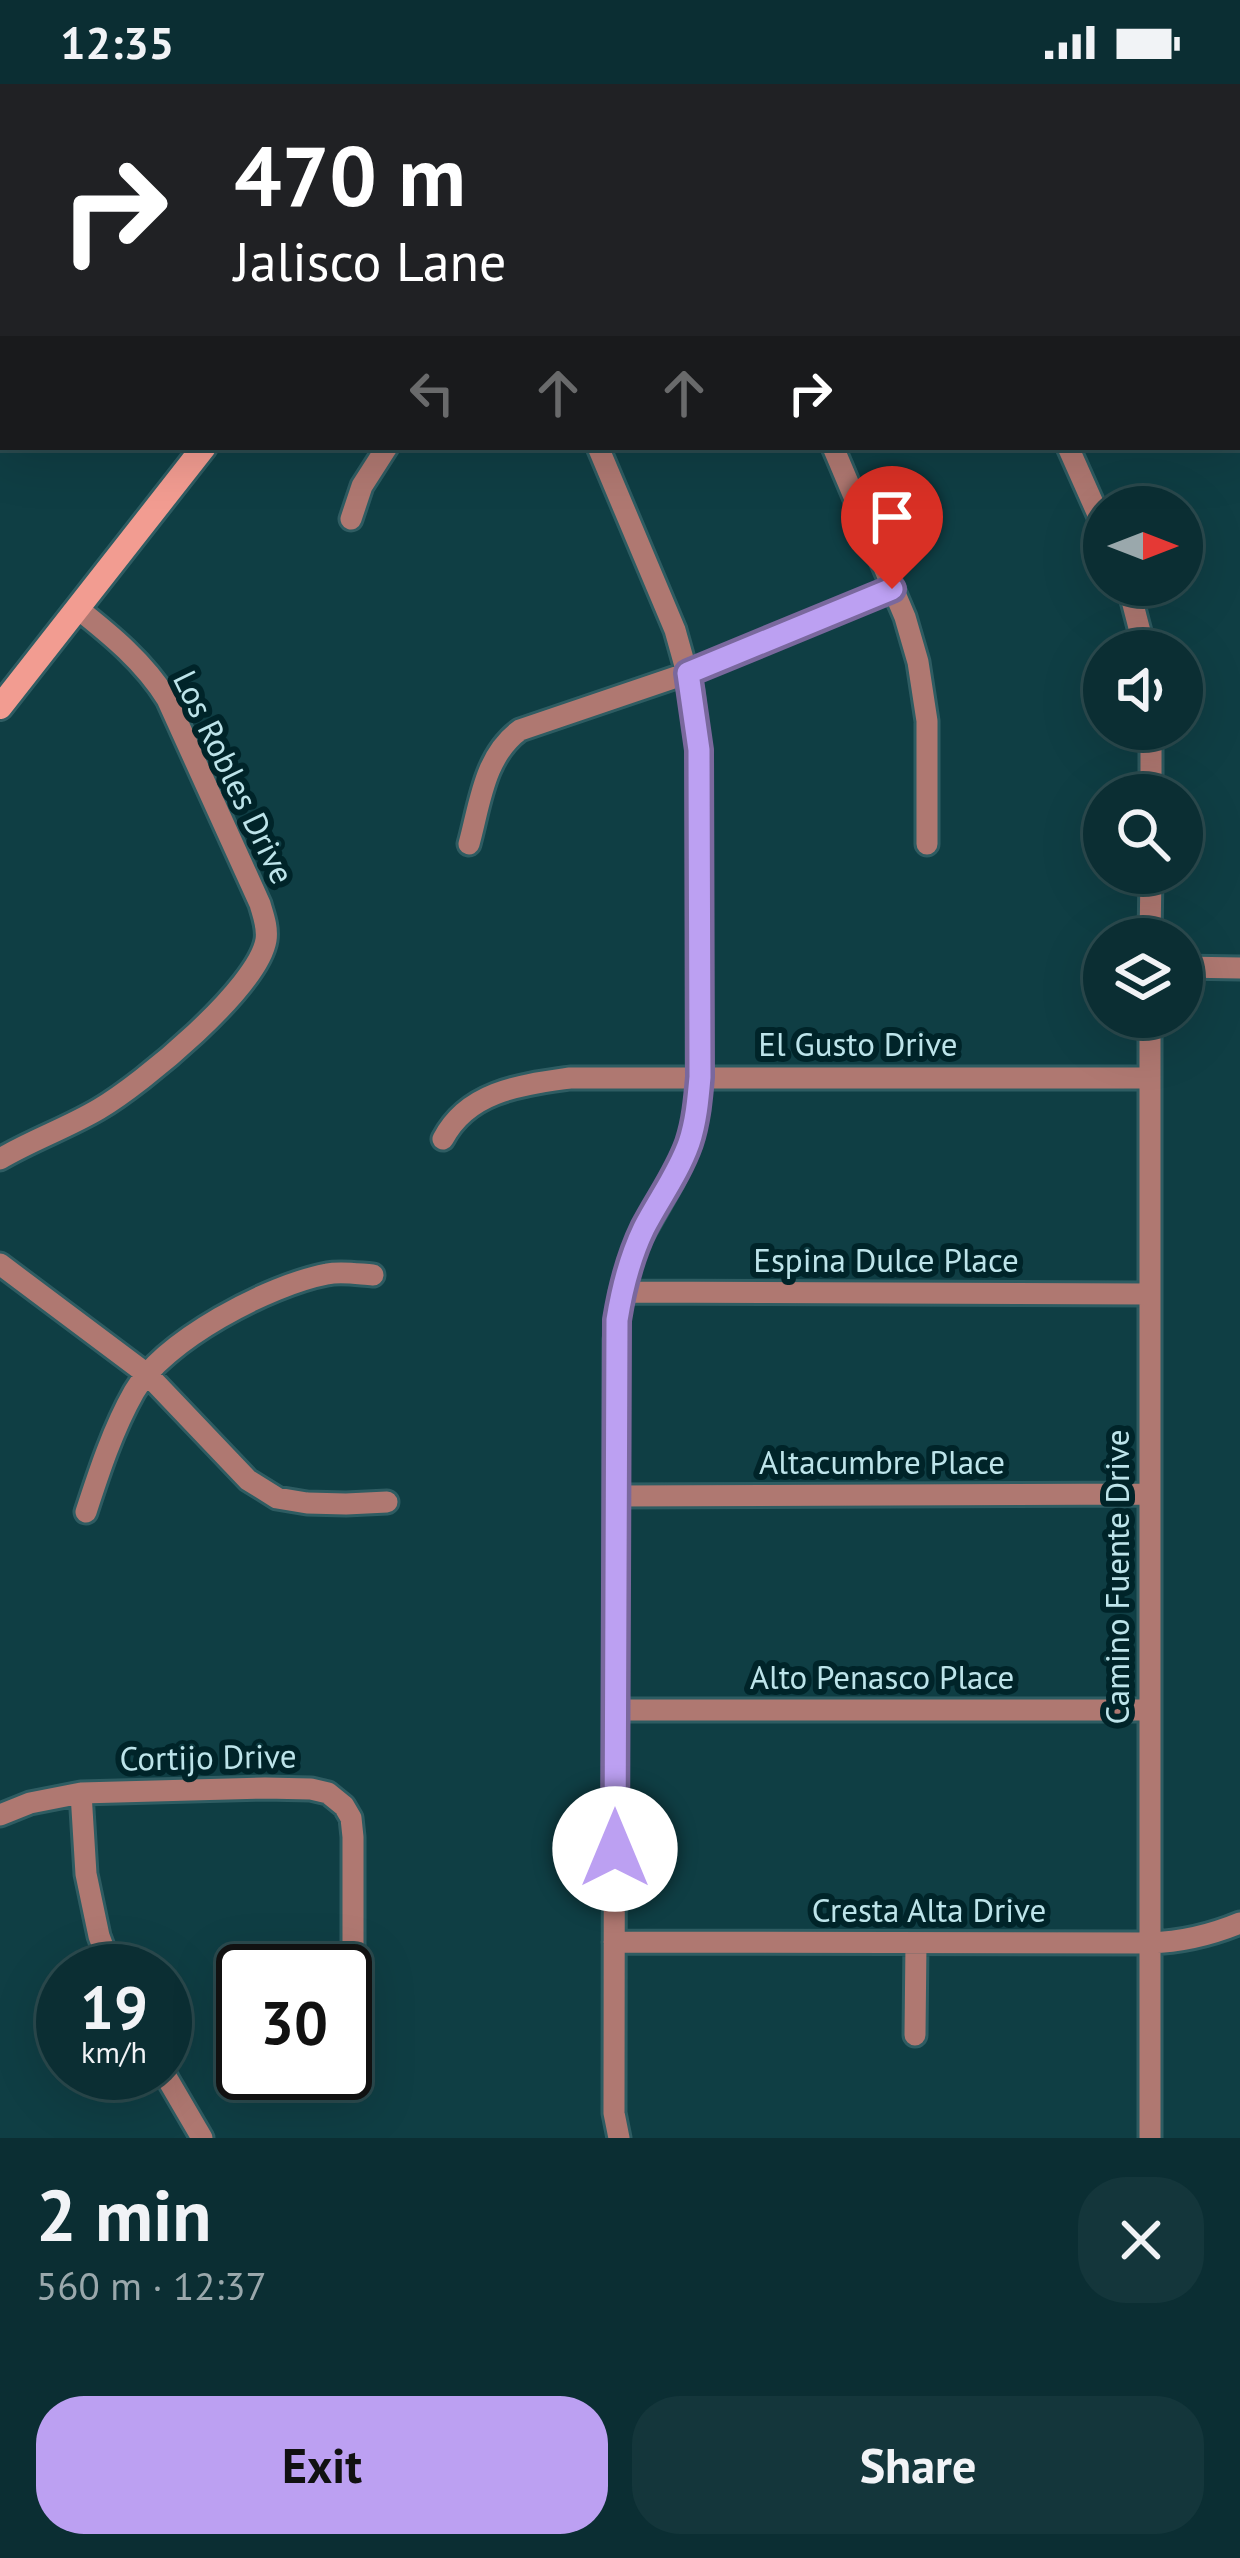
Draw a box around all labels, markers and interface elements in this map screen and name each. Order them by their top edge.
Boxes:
text: 12:35 [60,13,174,71]
text: 470 m [234,120,466,229]
icon: right [36,132,192,288]
text: Jalisco Lane [234,226,507,296]
icon: left [399,360,465,426]
icon: ahead [525,360,591,426]
icon: ahead [651,360,717,426]
icon: right [777,360,843,426]
pin [841,466,943,589]
icon: arrive [859,484,925,550]
north arrow [1083,486,1203,606]
map controls [1083,486,1203,1038]
button: sound [1083,630,1203,750]
street label: Los Robles Drive [164,663,305,891]
button: search [1083,774,1203,894]
button: layers [1083,918,1203,1038]
street label: El Gusto Drive [758,1022,958,1065]
street label: Espina Dulce Place [753,1238,1019,1281]
street label: Camino Fuente Drive [1095,1430,1138,1724]
street label: Altacumbre Place [759,1440,1005,1483]
street label: Alto Penasco Place [750,1655,1014,1698]
street label: Cortijo Drive [119,1733,297,1780]
position arrow [552,1786,678,1912]
street label: Cresta Alta Drive [812,1888,1046,1931]
speed limit sign: 30 [216,1944,372,2100]
text: 19 [80,1968,148,2046]
text: km/h [81,2032,147,2071]
text: 2 min [36,2168,212,2261]
button: close [1078,2177,1204,2303]
text: 560 m · 12:37 [36,2260,267,2311]
button: Exit [36,2396,608,2534]
button: Share [632,2396,1204,2534]

